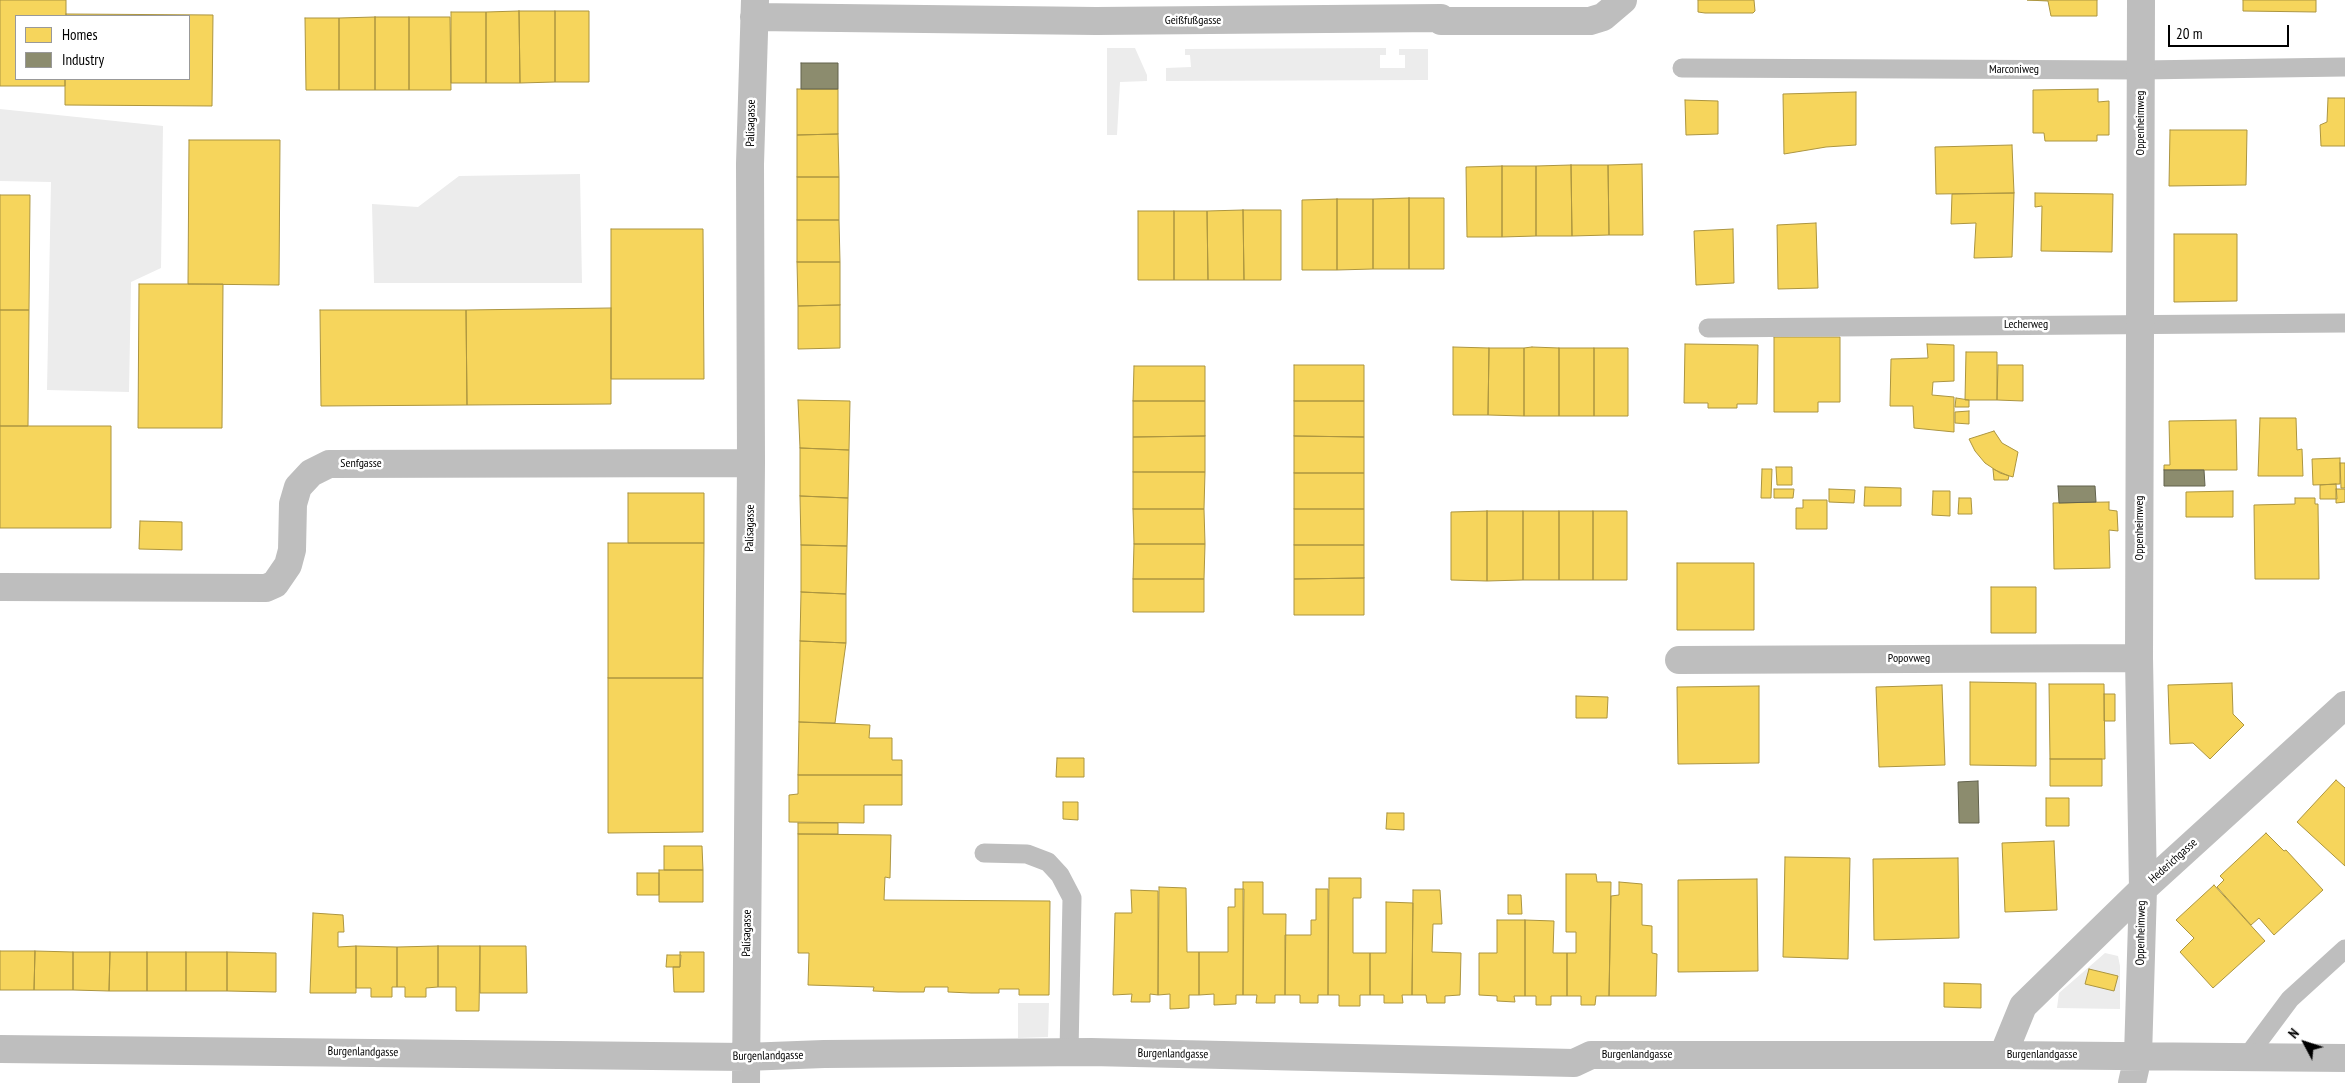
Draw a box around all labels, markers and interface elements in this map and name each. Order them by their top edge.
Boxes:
street label: Geißfußgasse [1165,14,1221,28]
legend [15,15,190,80]
scale bar [2170,15,2291,47]
text: 20 m [2176,24,2202,43]
text: Homes [62,25,98,44]
text: Industry [62,50,104,69]
street label: Marconiweg [1989,63,2039,77]
street label: Oppenheimweg [2134,91,2148,155]
street label: Palisagasse [743,99,759,147]
street label: Lecherweg [2004,318,2048,332]
street label: Senfgasse [340,457,382,471]
street label: Oppenheimweg [2133,496,2147,560]
street label: Palisagasse [742,504,758,552]
street label: Popovweg [1888,652,1930,666]
street label: Hederichgasse [2146,836,2200,886]
street label: Oppenheimweg [2133,900,2149,966]
street label: Palisagasse [739,909,755,957]
north arrow [2280,1018,2330,1068]
text: N [2284,1025,2303,1042]
street label: Burgenlandgasse [328,1044,398,1060]
street label: Burgenlandgasse [1138,1046,1208,1062]
street label: Burgenlandgasse [733,1048,803,1064]
street label: Burgenlandgasse [1602,1048,1672,1062]
street label: Burgenlandgasse [2007,1048,2077,1062]

